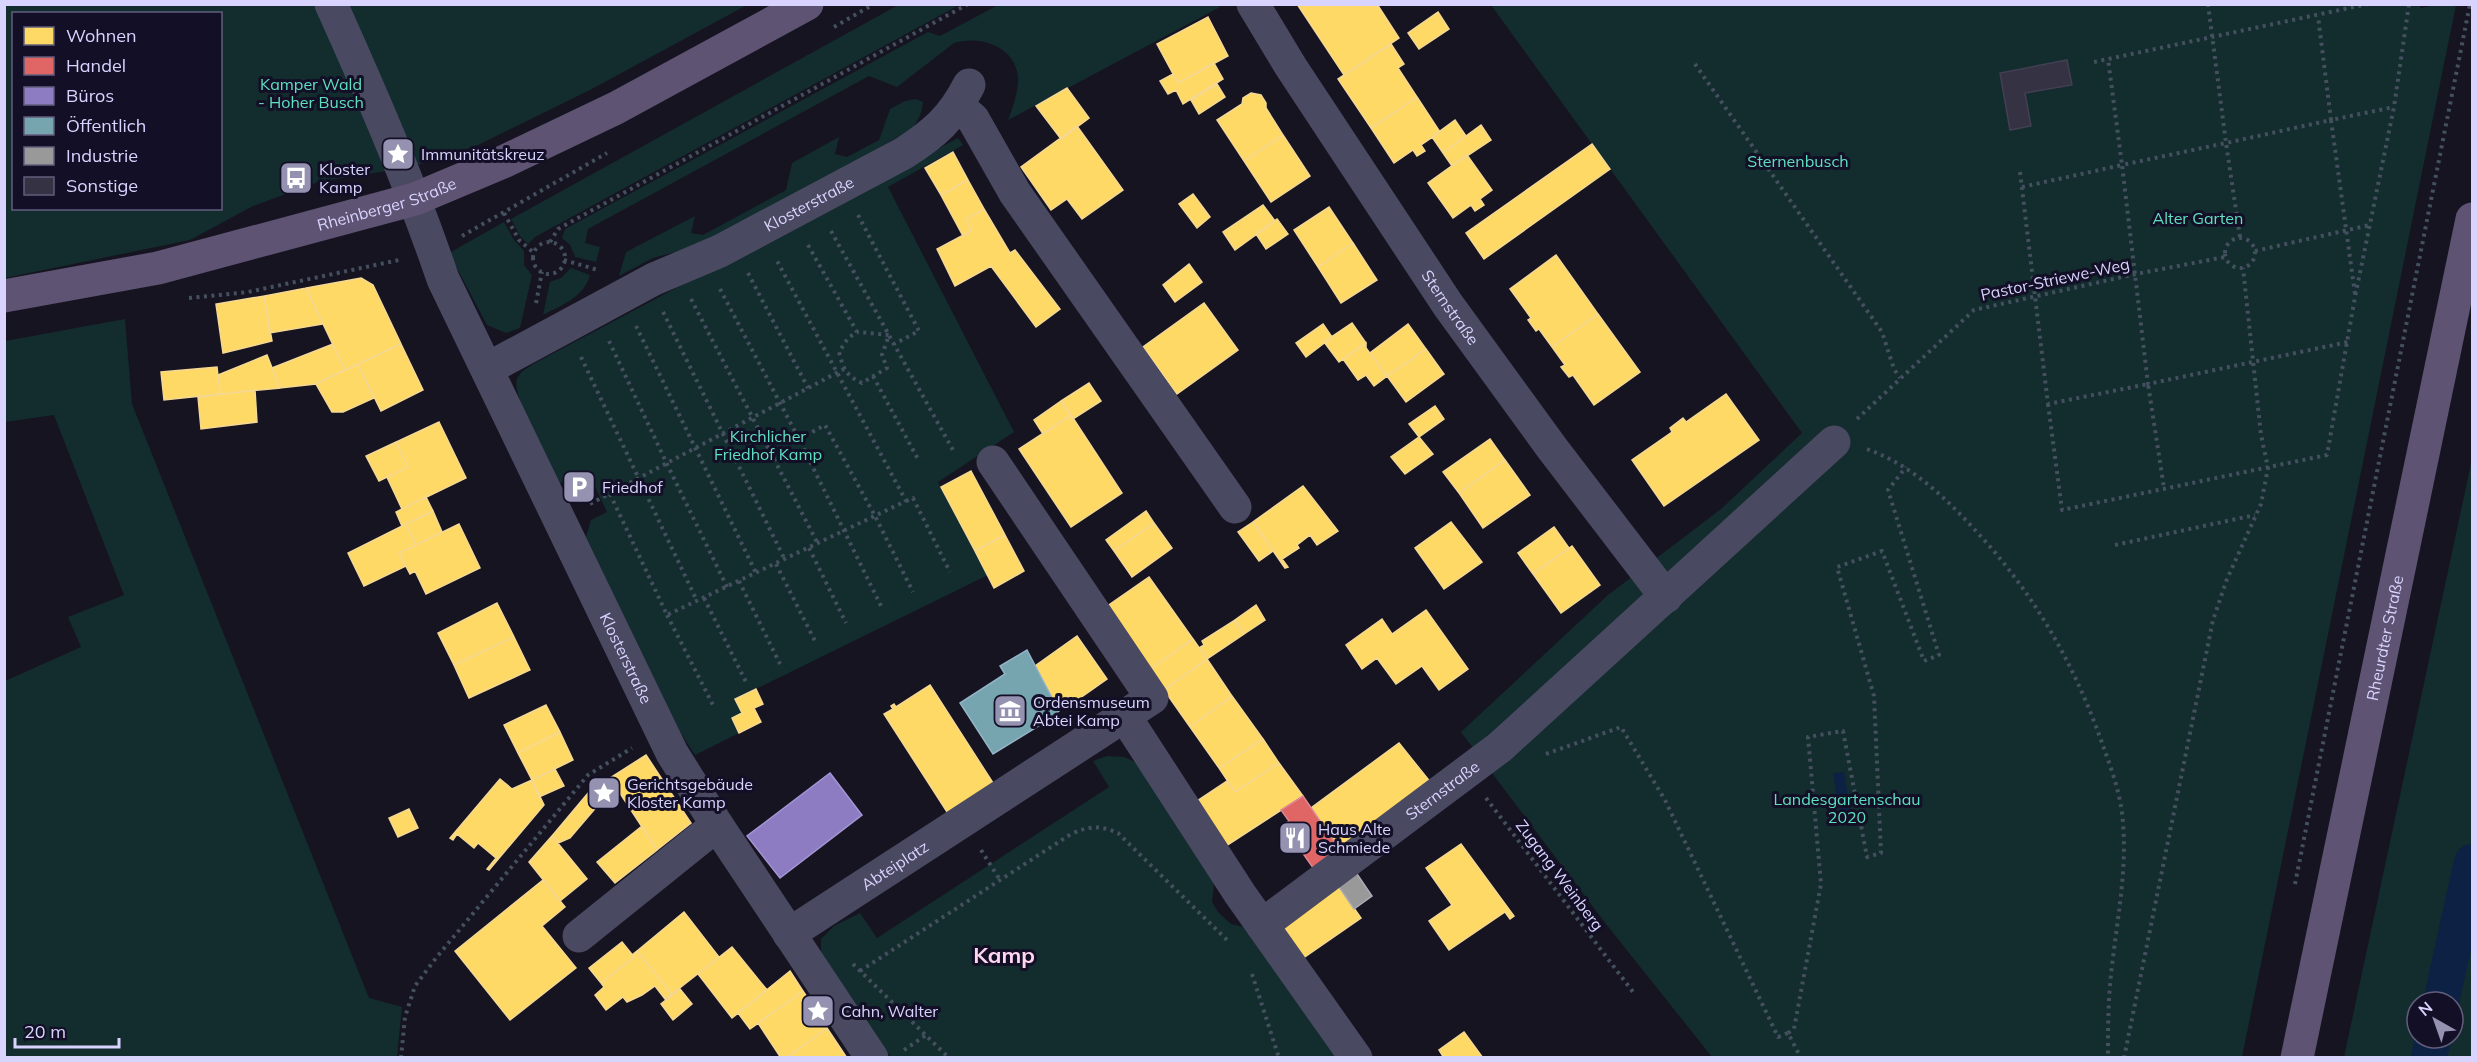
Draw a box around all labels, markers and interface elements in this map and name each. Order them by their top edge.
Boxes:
legend [12,12,222,210]
text: Wohnen [66,24,137,47]
text: Handel [66,54,126,77]
park label: Kamper Wald - Hoher Busch [258,74,364,112]
text: Büros [66,84,114,107]
text: Öffentlich [66,114,146,137]
place icon: Immunitätskreuz [380,136,416,172]
text: Industrie [66,144,138,167]
place label: Immunitätskreuz [421,144,545,164]
park label: Sternenbusch [1747,151,1849,171]
place label: Kloster Kamp [319,159,370,197]
bus stop icon: Kloster Kamp [278,160,314,196]
street label: Klosterstraße [761,172,857,236]
street label: Rheinberger Straße [315,173,459,235]
text: Sonstige [66,174,138,197]
park label: Alter Garten [2153,208,2243,228]
street label: Pastor-Striewe-Weg [1979,253,2131,305]
street label: Sternstraße [1417,266,1484,349]
park label: Kirchlicher Friedhof Kamp [714,426,822,464]
parking icon: Friedhof [561,469,597,505]
place label: Friedhof [602,477,663,497]
street label: Rheurdter Straße [2362,573,2407,703]
street label: Klosterstraße [596,609,657,707]
place label: Ordensmuseum Abtei Kamp [1033,692,1150,730]
museum icon: Ordensmuseum Abtei Kamp [992,693,1028,729]
street label: Sternstraße [1401,756,1483,824]
place label: Gerichtsgebäude Kloster Kamp [627,774,753,812]
place icon: Gerichtsgebäude Kloster Kamp [586,775,622,811]
park label: Landesgartenschau 2020 [1773,789,1921,827]
street label: Zugang Weinberg [1512,816,1608,934]
place label: Haus Alte Schmiede [1318,819,1391,857]
restaurant icon: Haus Alte Schmiede [1277,820,1313,856]
street label: Abteiplatz [857,836,932,895]
district label: Kamp [973,941,1035,969]
north arrow [2405,990,2465,1050]
place icon: Cahn, Walter [800,993,836,1029]
text: N [2414,997,2436,1020]
place label: Cahn, Walter [841,1001,938,1021]
scale bar [15,1011,118,1049]
text: 20 m [24,1020,66,1043]

